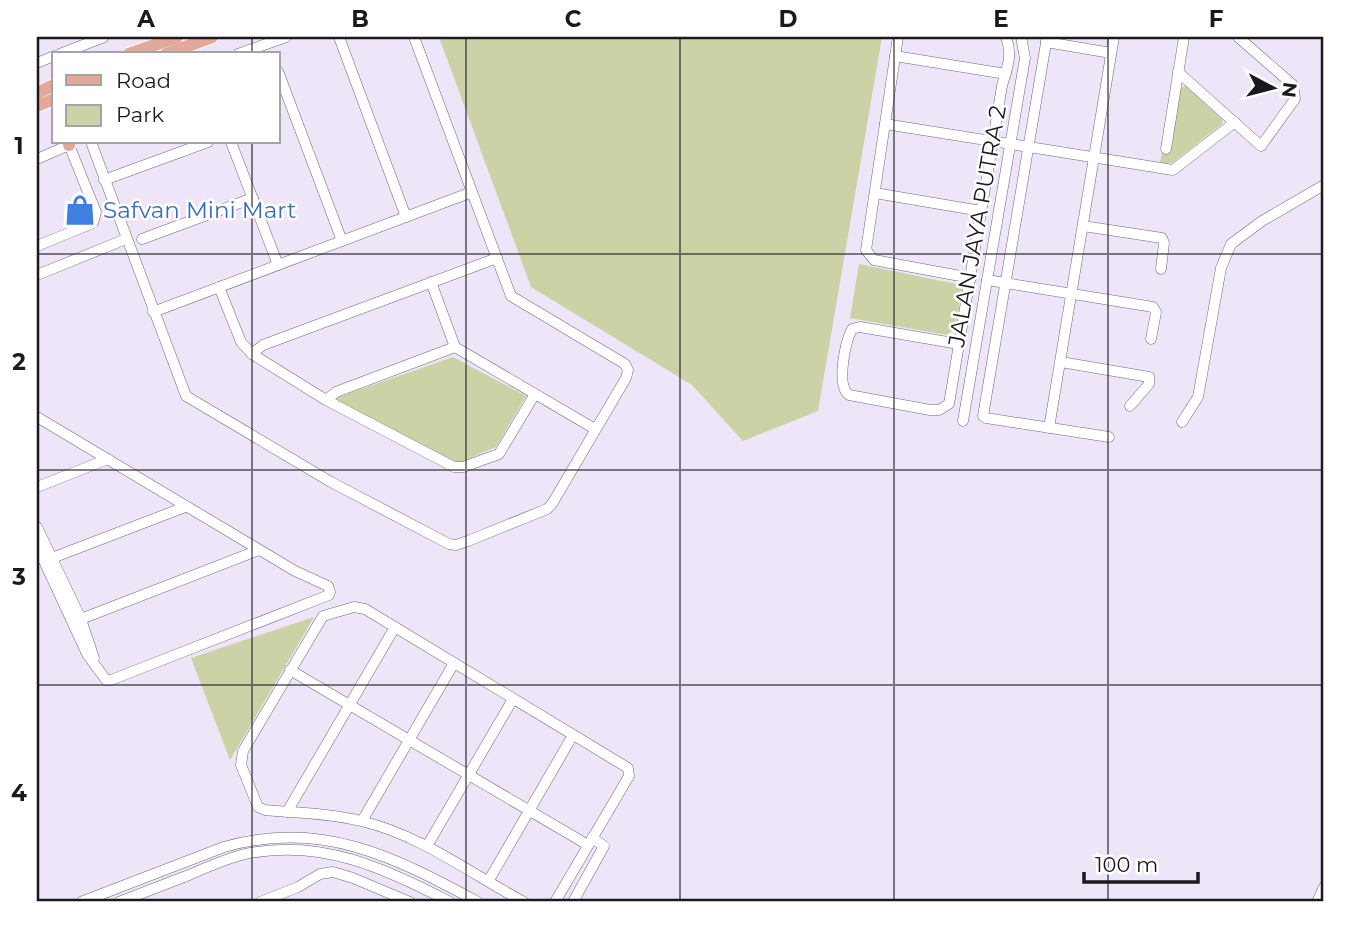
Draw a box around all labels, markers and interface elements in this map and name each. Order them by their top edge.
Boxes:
text: A [136,5,155,33]
text: B [351,5,369,33]
text: C [565,5,582,33]
text: D [779,5,798,33]
text: E [993,5,1009,33]
text: F [1209,5,1224,33]
legend [52,52,280,144]
north arrow [1238,52,1308,122]
text: Road [116,68,171,93]
text: N [1277,81,1302,99]
text: Park [116,102,164,127]
street label: JALAN JAYA PUTRA 2 [942,103,1012,350]
text: 1 [14,132,24,160]
shop icon: Safvan Mini Mart [63,193,97,227]
place label: Safvan Mini Mart [103,196,296,224]
text: 2 [12,348,26,376]
text: 3 [11,563,26,591]
text: 4 [11,779,27,807]
scale bar [1084,841,1198,885]
text: 100 m [1095,852,1158,877]

